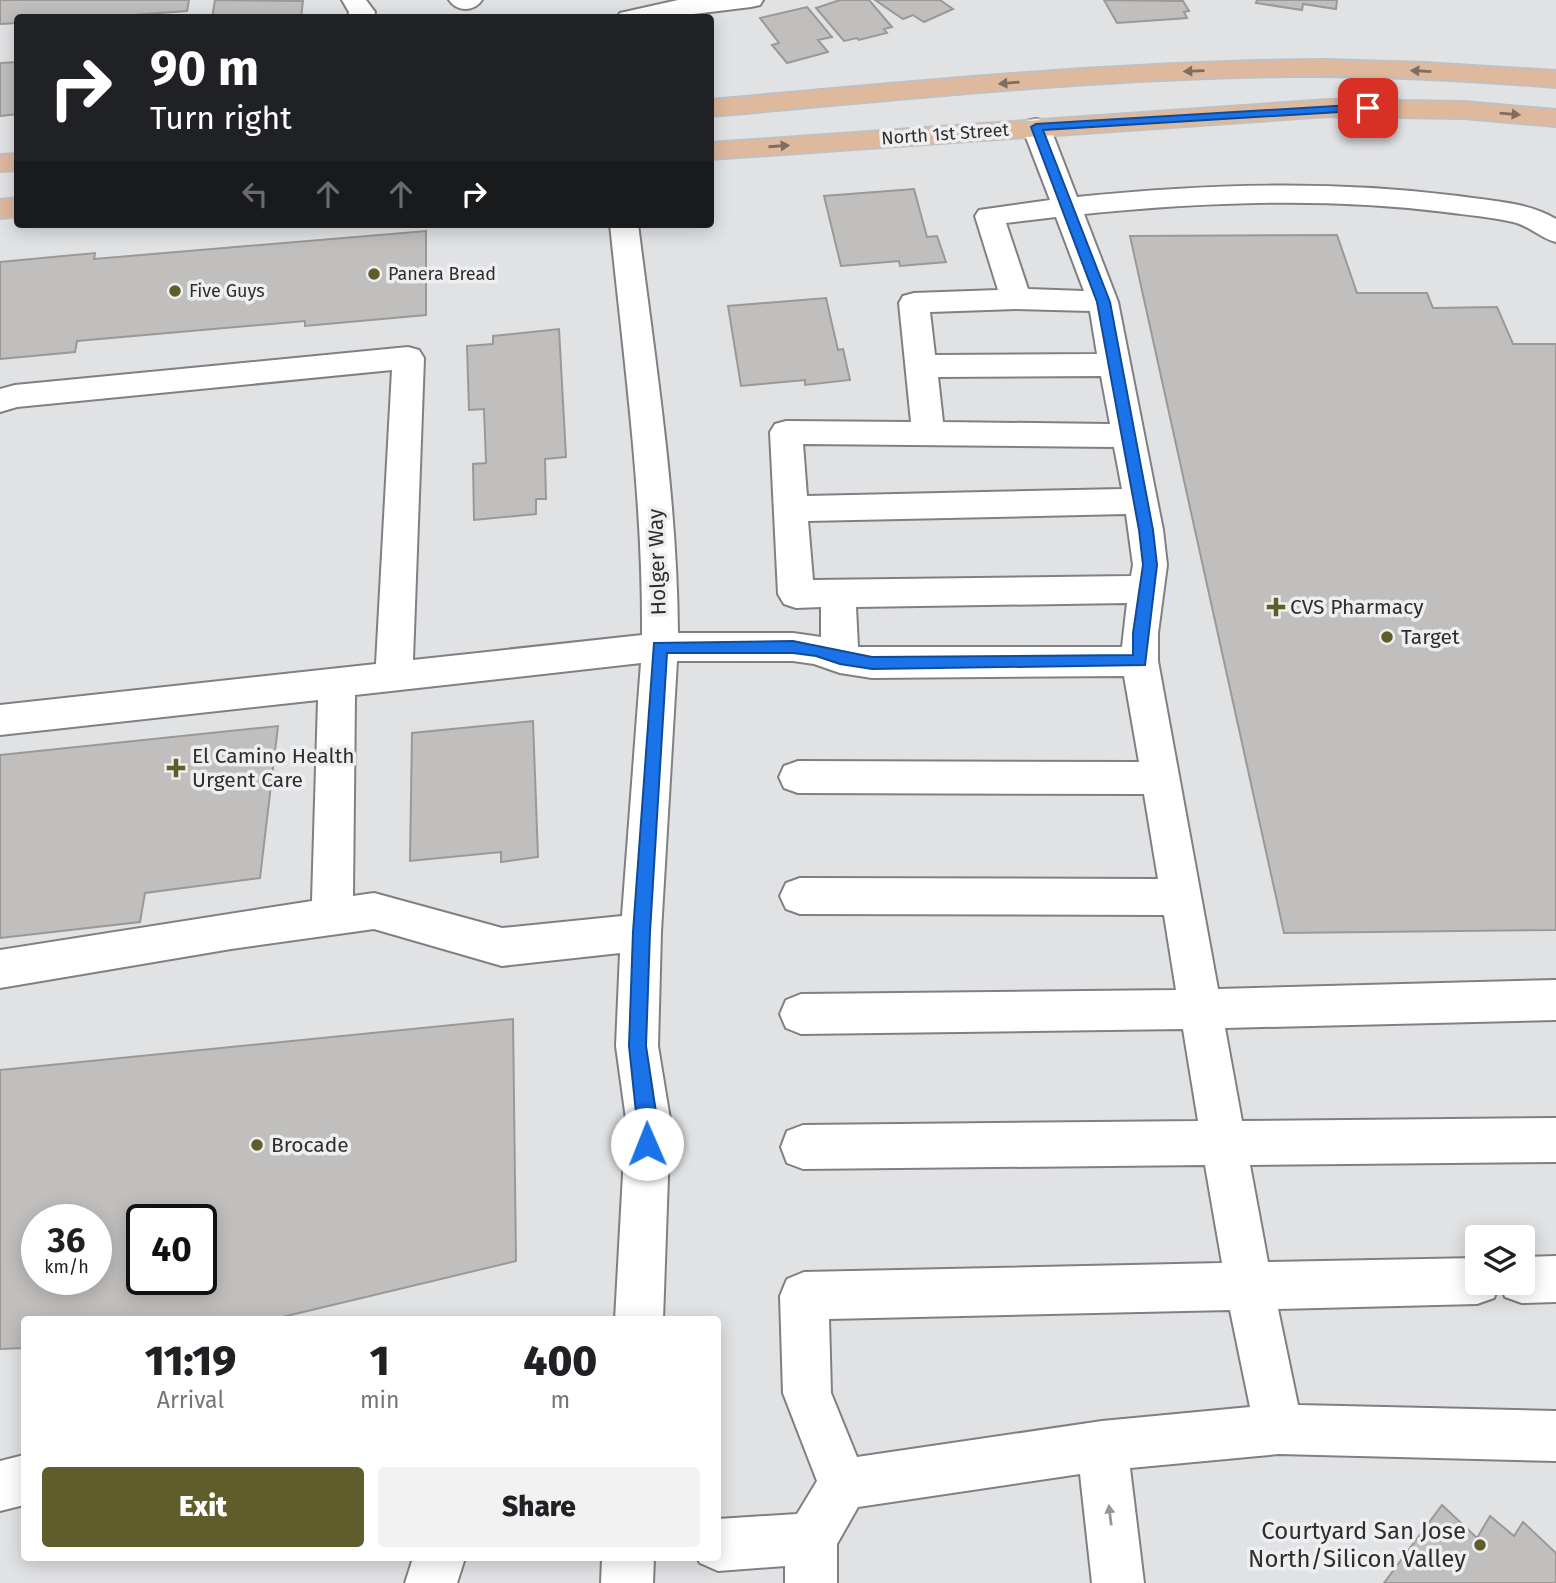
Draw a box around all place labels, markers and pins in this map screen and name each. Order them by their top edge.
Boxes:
pin [1338,78,1398,138]
place label: Panera Bread [388,263,496,285]
marker: Panera Bread [366,266,382,282]
place label: Five Guys [189,280,265,302]
marker: Five Guys [167,283,183,299]
place label: CVS Pharmacy [1290,594,1424,620]
marker: CVS Pharmacy [1268,599,1284,615]
place label: Target [1401,624,1460,650]
marker: Target [1379,629,1395,645]
place label: El Camino Health Urgent Care [192,743,355,793]
marker: El Camino Health Urgent Care [166,758,186,778]
place label: Brocade [271,1132,349,1158]
marker: Brocade [249,1137,265,1153]
place label: Courtyard San Jose North/Silicon Valley [1248,1517,1466,1573]
marker: Courtyard San Jose North/Silicon Valley [1472,1537,1488,1553]

